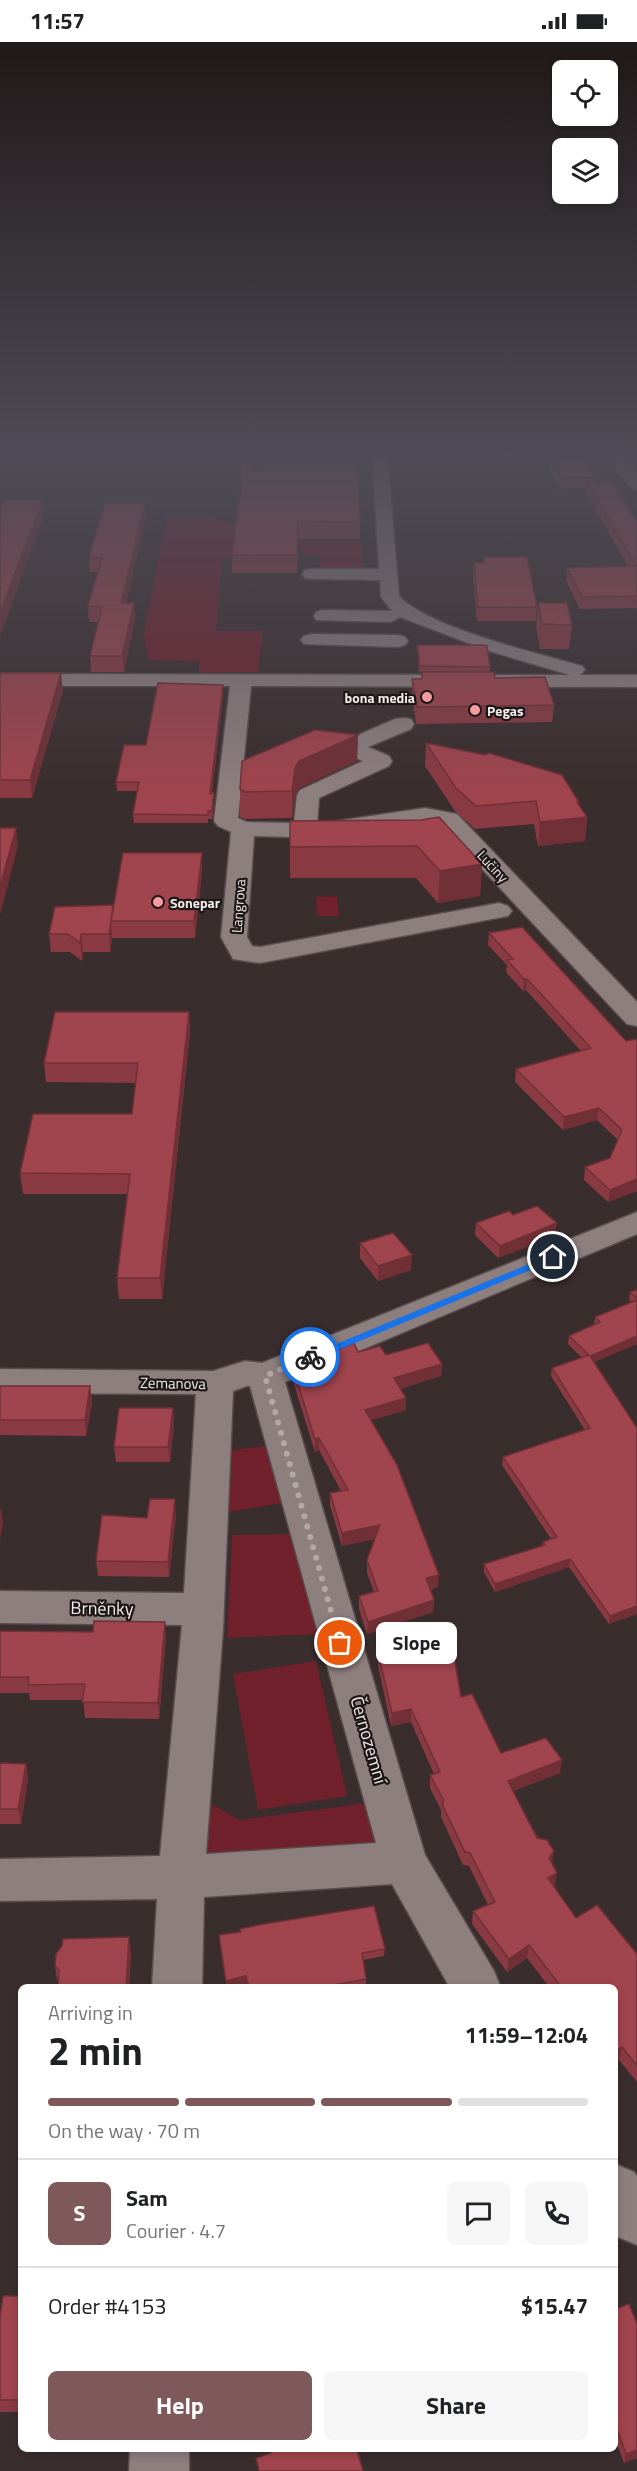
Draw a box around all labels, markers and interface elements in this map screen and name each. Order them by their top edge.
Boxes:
text: 11:57 [30,4,85,38]
map controls [552,60,618,204]
button: locate [552,60,618,126]
button: layers [552,138,618,204]
place label: bona media [345,687,415,708]
marker: bona media [420,690,434,704]
place label: Pegas [487,700,524,721]
marker: Pegas [468,703,482,717]
street label: Lučiny [473,845,514,887]
street label: Langrova [226,878,250,934]
place label: Sonepar [170,892,220,913]
marker: Sonepar [151,895,165,909]
pin [527,1231,578,1282]
icon: home [536,1240,569,1273]
courier [280,1327,340,1387]
icon: bike [294,1341,327,1374]
street label: Zemanova [140,1371,207,1395]
street label: Brněnky [70,1594,134,1622]
pin [314,1617,365,1668]
callout: Slope [376,1622,457,1664]
icon: bag [323,1626,356,1659]
text: Slope [393,1627,441,1658]
street label: Černozemní [344,1693,395,1789]
text: Arriving in [48,1997,133,2028]
text: 11:59–12:04 [465,2018,588,2052]
text: 2 min [48,2021,143,2080]
text: On the way · 70 m [48,2115,200,2146]
text: Sam [126,2181,168,2215]
button: chat [447,2182,510,2245]
button: phone [525,2182,588,2245]
text: S [74,2196,85,2230]
text: Courier · 4.7 [126,2215,226,2246]
text: Order #4153 [48,2289,167,2323]
text: $15.47 [521,2289,588,2323]
button: Help [48,2371,312,2440]
button: Share [324,2371,588,2440]

